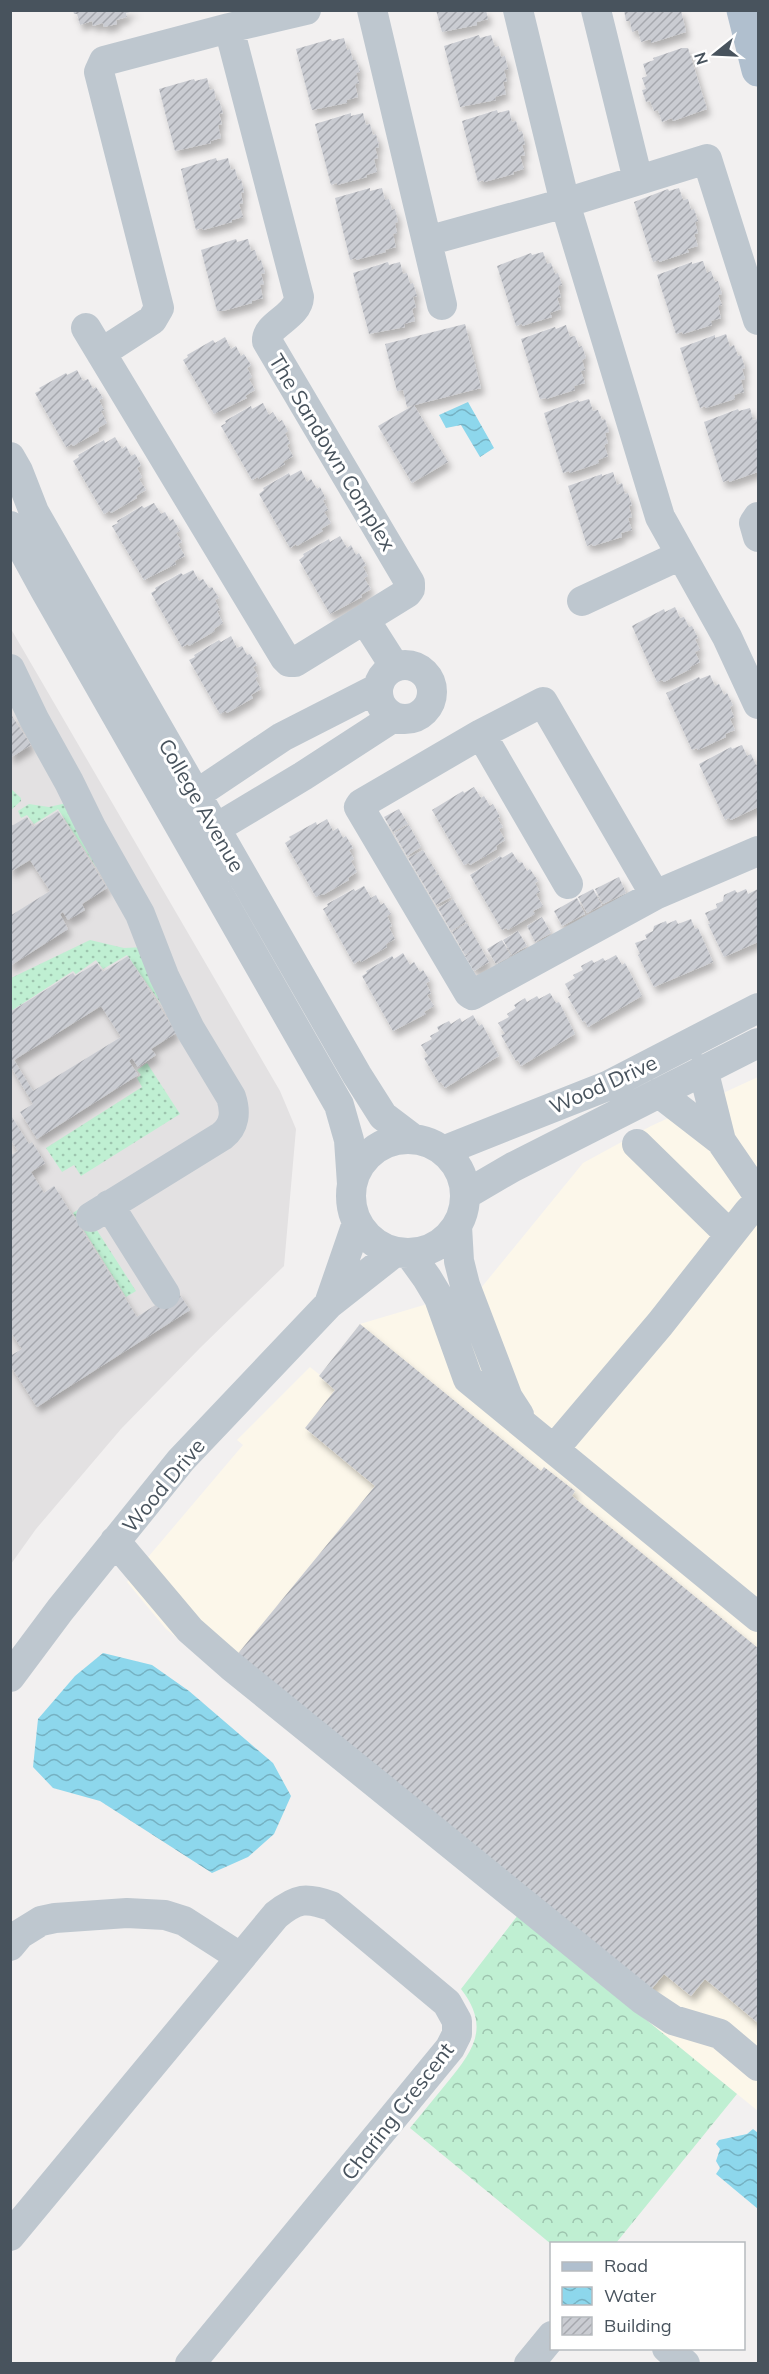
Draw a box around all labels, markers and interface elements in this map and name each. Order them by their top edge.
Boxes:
north arrow [685,24,745,84]
text: N [689,50,712,67]
street label: The Sandown Complex [264,349,402,555]
street label: College Avenue [153,734,251,876]
street label: Wood Drive [545,1049,661,1119]
street label: Wood Drive [116,1433,210,1537]
street label: Charing Crescent [335,2037,459,2185]
legend [550,2242,745,2350]
text: Road [604,2254,648,2277]
text: Water [604,2284,657,2307]
text: Building [604,2314,672,2337]

